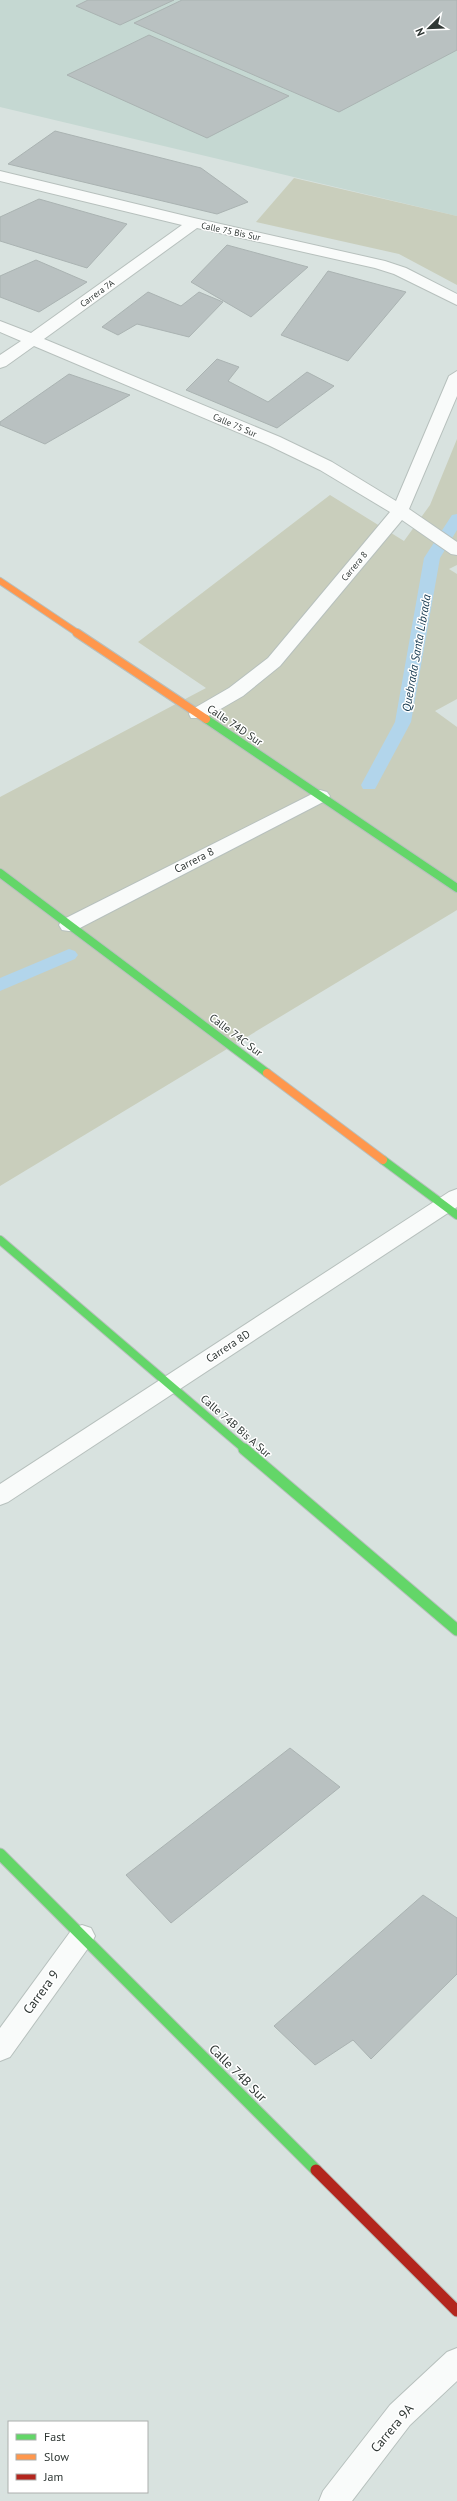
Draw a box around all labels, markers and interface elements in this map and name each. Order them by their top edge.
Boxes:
north arrow [409,8,449,48]
text: N [412,26,428,38]
street label: Calle 75 Bis Sur [200,219,262,243]
street label: Carrera 7A [78,276,117,309]
street label: Calle 75 Sur [211,411,259,439]
street label: Carrera 8 [339,549,370,583]
water label: Quebrada Santa Librada [398,593,434,713]
street label: Calle 74D Sur [204,701,266,749]
street label: Carrera 8 [172,844,216,876]
street label: Calle 74C Sur [207,1011,265,1060]
street label: Carrera 8D [203,1327,253,1365]
street label: Calle 74B Bis A Sur [198,1392,274,1461]
street label: Carrera 9 [19,1967,63,2017]
street label: Calle 74B Sur [206,2041,271,2106]
street label: Carrera 9A [367,2400,417,2456]
legend [8,2421,148,2493]
text: Fast [44,2429,65,2444]
text: Slow [44,2449,69,2464]
text: Jam [43,2469,63,2484]

